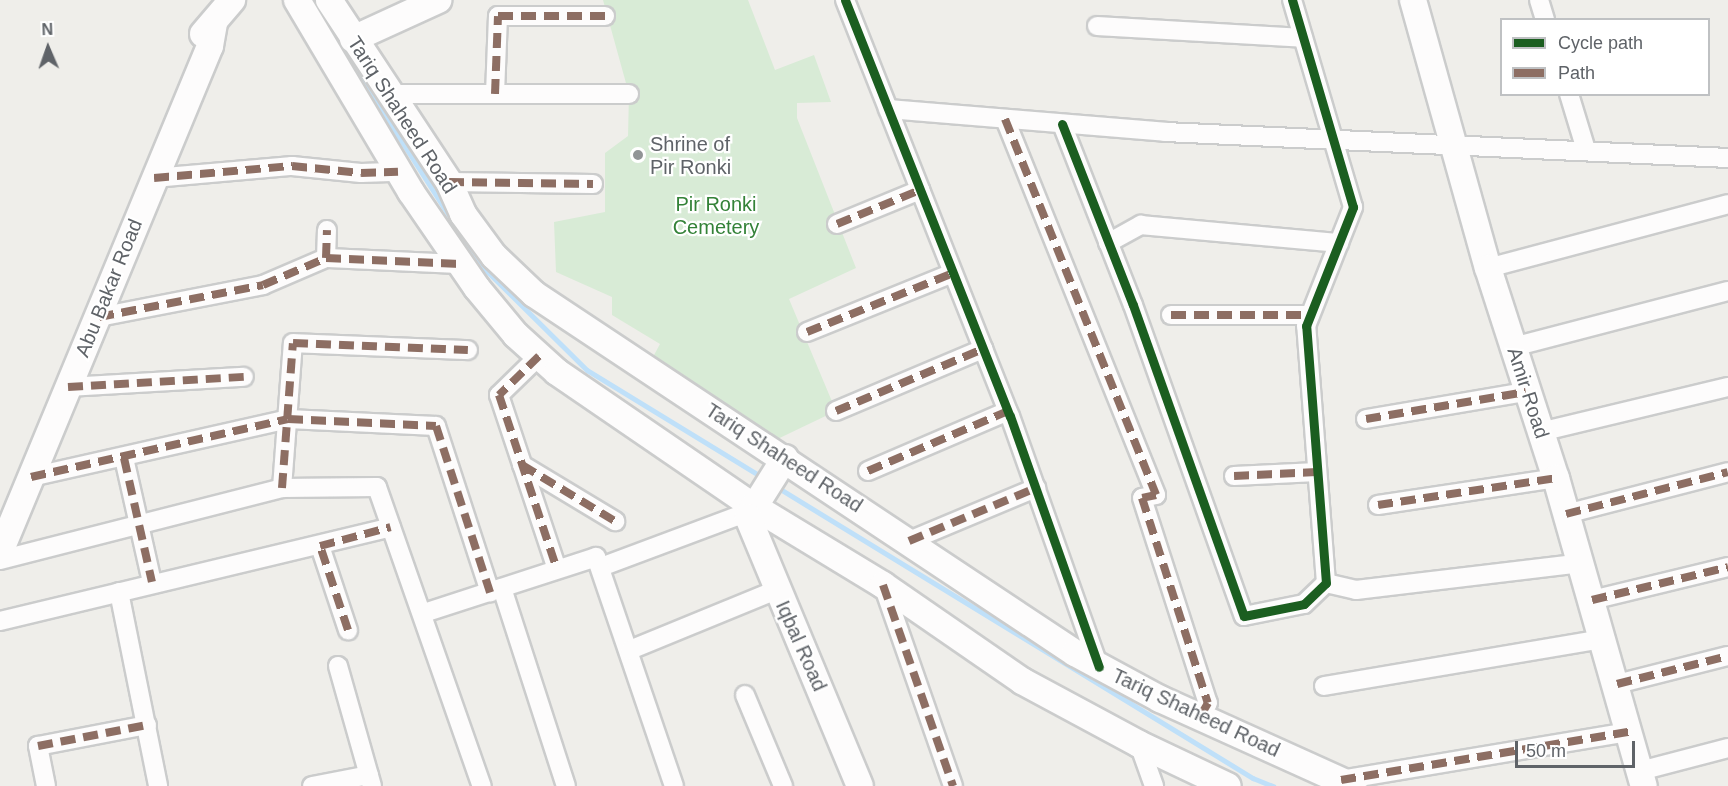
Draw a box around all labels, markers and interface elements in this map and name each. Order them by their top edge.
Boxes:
north arrow [18,18,78,78]
legend [1500,18,1710,96]
text: N [41,21,53,38]
street label: Tariq Shaheed Road [342,32,462,198]
text: Cycle path [1558,33,1643,53]
text: Path [1558,63,1595,83]
place label: Shrine of Pir Ronki [650,132,731,179]
marker: Shrine of Pir Ronki [631,148,645,162]
park label: Pir Ronki Cemetery [673,193,759,240]
street label: Abu Bakar Road [70,215,148,361]
street label: Amir Road [1502,344,1554,442]
street label: Tariq Shaheed Road [701,398,867,518]
street label: Iqbal Road [770,597,832,695]
street label: Tariq Shaheed Road [1108,664,1284,762]
scale bar [1518,729,1638,767]
text: 50 m [1526,741,1566,761]

